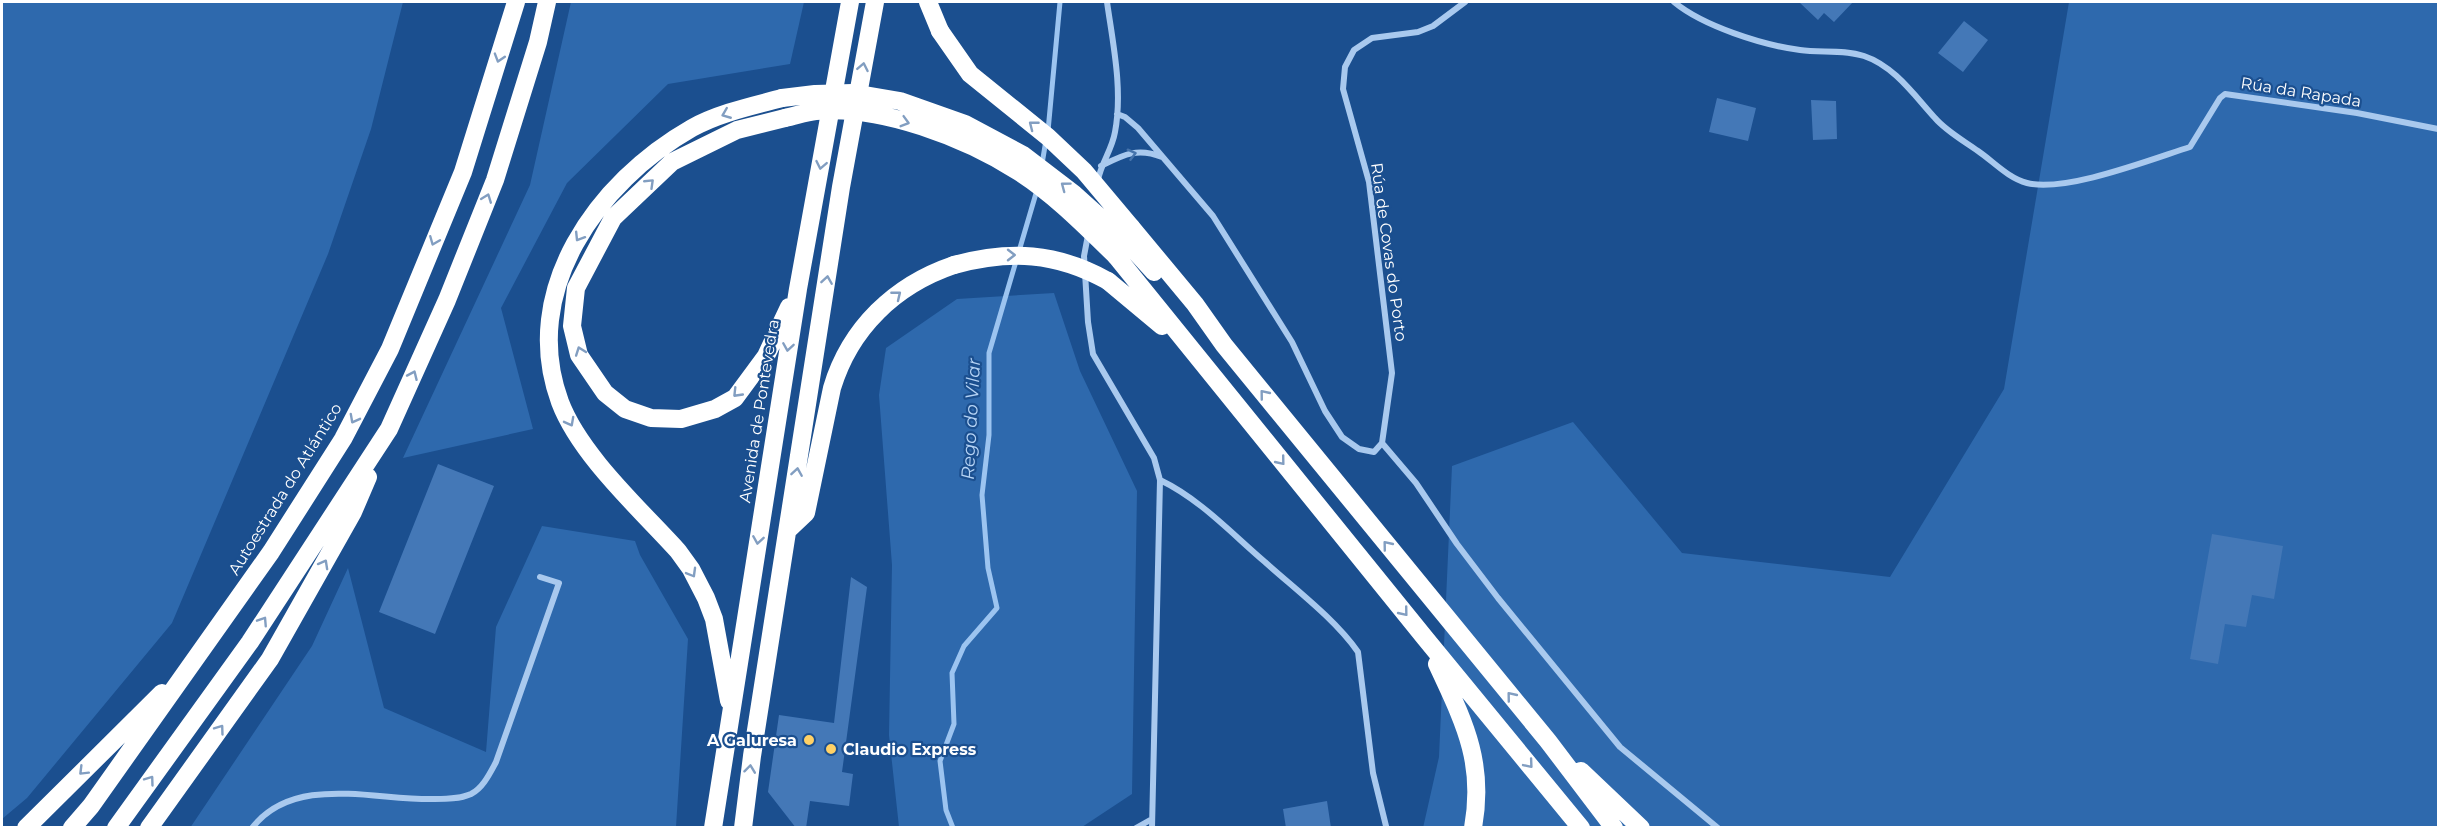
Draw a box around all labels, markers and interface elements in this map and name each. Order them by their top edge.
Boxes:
one-way arrow [494,52,506,62]
one-way arrow [856,62,869,72]
street label: Rúa da Rapada [2239,73,2363,111]
one-way arrow [721,107,732,119]
one-way arrow [899,115,910,127]
one-way arrow [1028,121,1039,132]
one-way arrow [1127,148,1137,161]
one-way arrow [815,160,828,170]
street label: Rúa de Covas do Porto [1367,161,1411,343]
one-way arrow [643,179,654,190]
one-way arrow [1060,183,1071,194]
one-way arrow [480,194,492,205]
one-way arrow [576,230,587,241]
one-way arrow [429,235,441,246]
one-way arrow [1006,249,1015,261]
one-way arrow [820,275,832,284]
one-way arrow [890,291,901,302]
street label: Avenida de Pontevedra [735,318,783,504]
one-way arrow [783,343,795,352]
one-way arrow [574,346,587,357]
water label: Rego do Vilar [957,357,985,480]
one-way arrow [406,371,418,382]
one-way arrow [733,387,744,397]
one-way arrow [1260,390,1271,401]
street label: Autoestrada do Atlántico [224,400,346,578]
one-way arrow [350,412,361,423]
one-way arrow [563,416,574,426]
one-way arrow [1274,454,1285,465]
one-way arrow [790,468,803,478]
one-way arrow [752,535,764,544]
one-way arrow [1384,541,1395,552]
one-way arrow [316,560,328,570]
one-way arrow [685,567,697,577]
one-way arrow [1396,606,1407,617]
one-way arrow [256,617,267,628]
one-way arrow [1507,692,1518,703]
one-way arrow [213,725,224,736]
place label: A Galuresa [706,731,797,750]
marker: A Galuresa [802,733,816,747]
place label: Claudio Express [843,740,977,759]
marker: Claudio Express [824,742,838,756]
one-way arrow [1522,757,1533,768]
one-way arrow [79,764,90,775]
one-way arrow [743,765,756,774]
one-way arrow [143,776,154,787]

